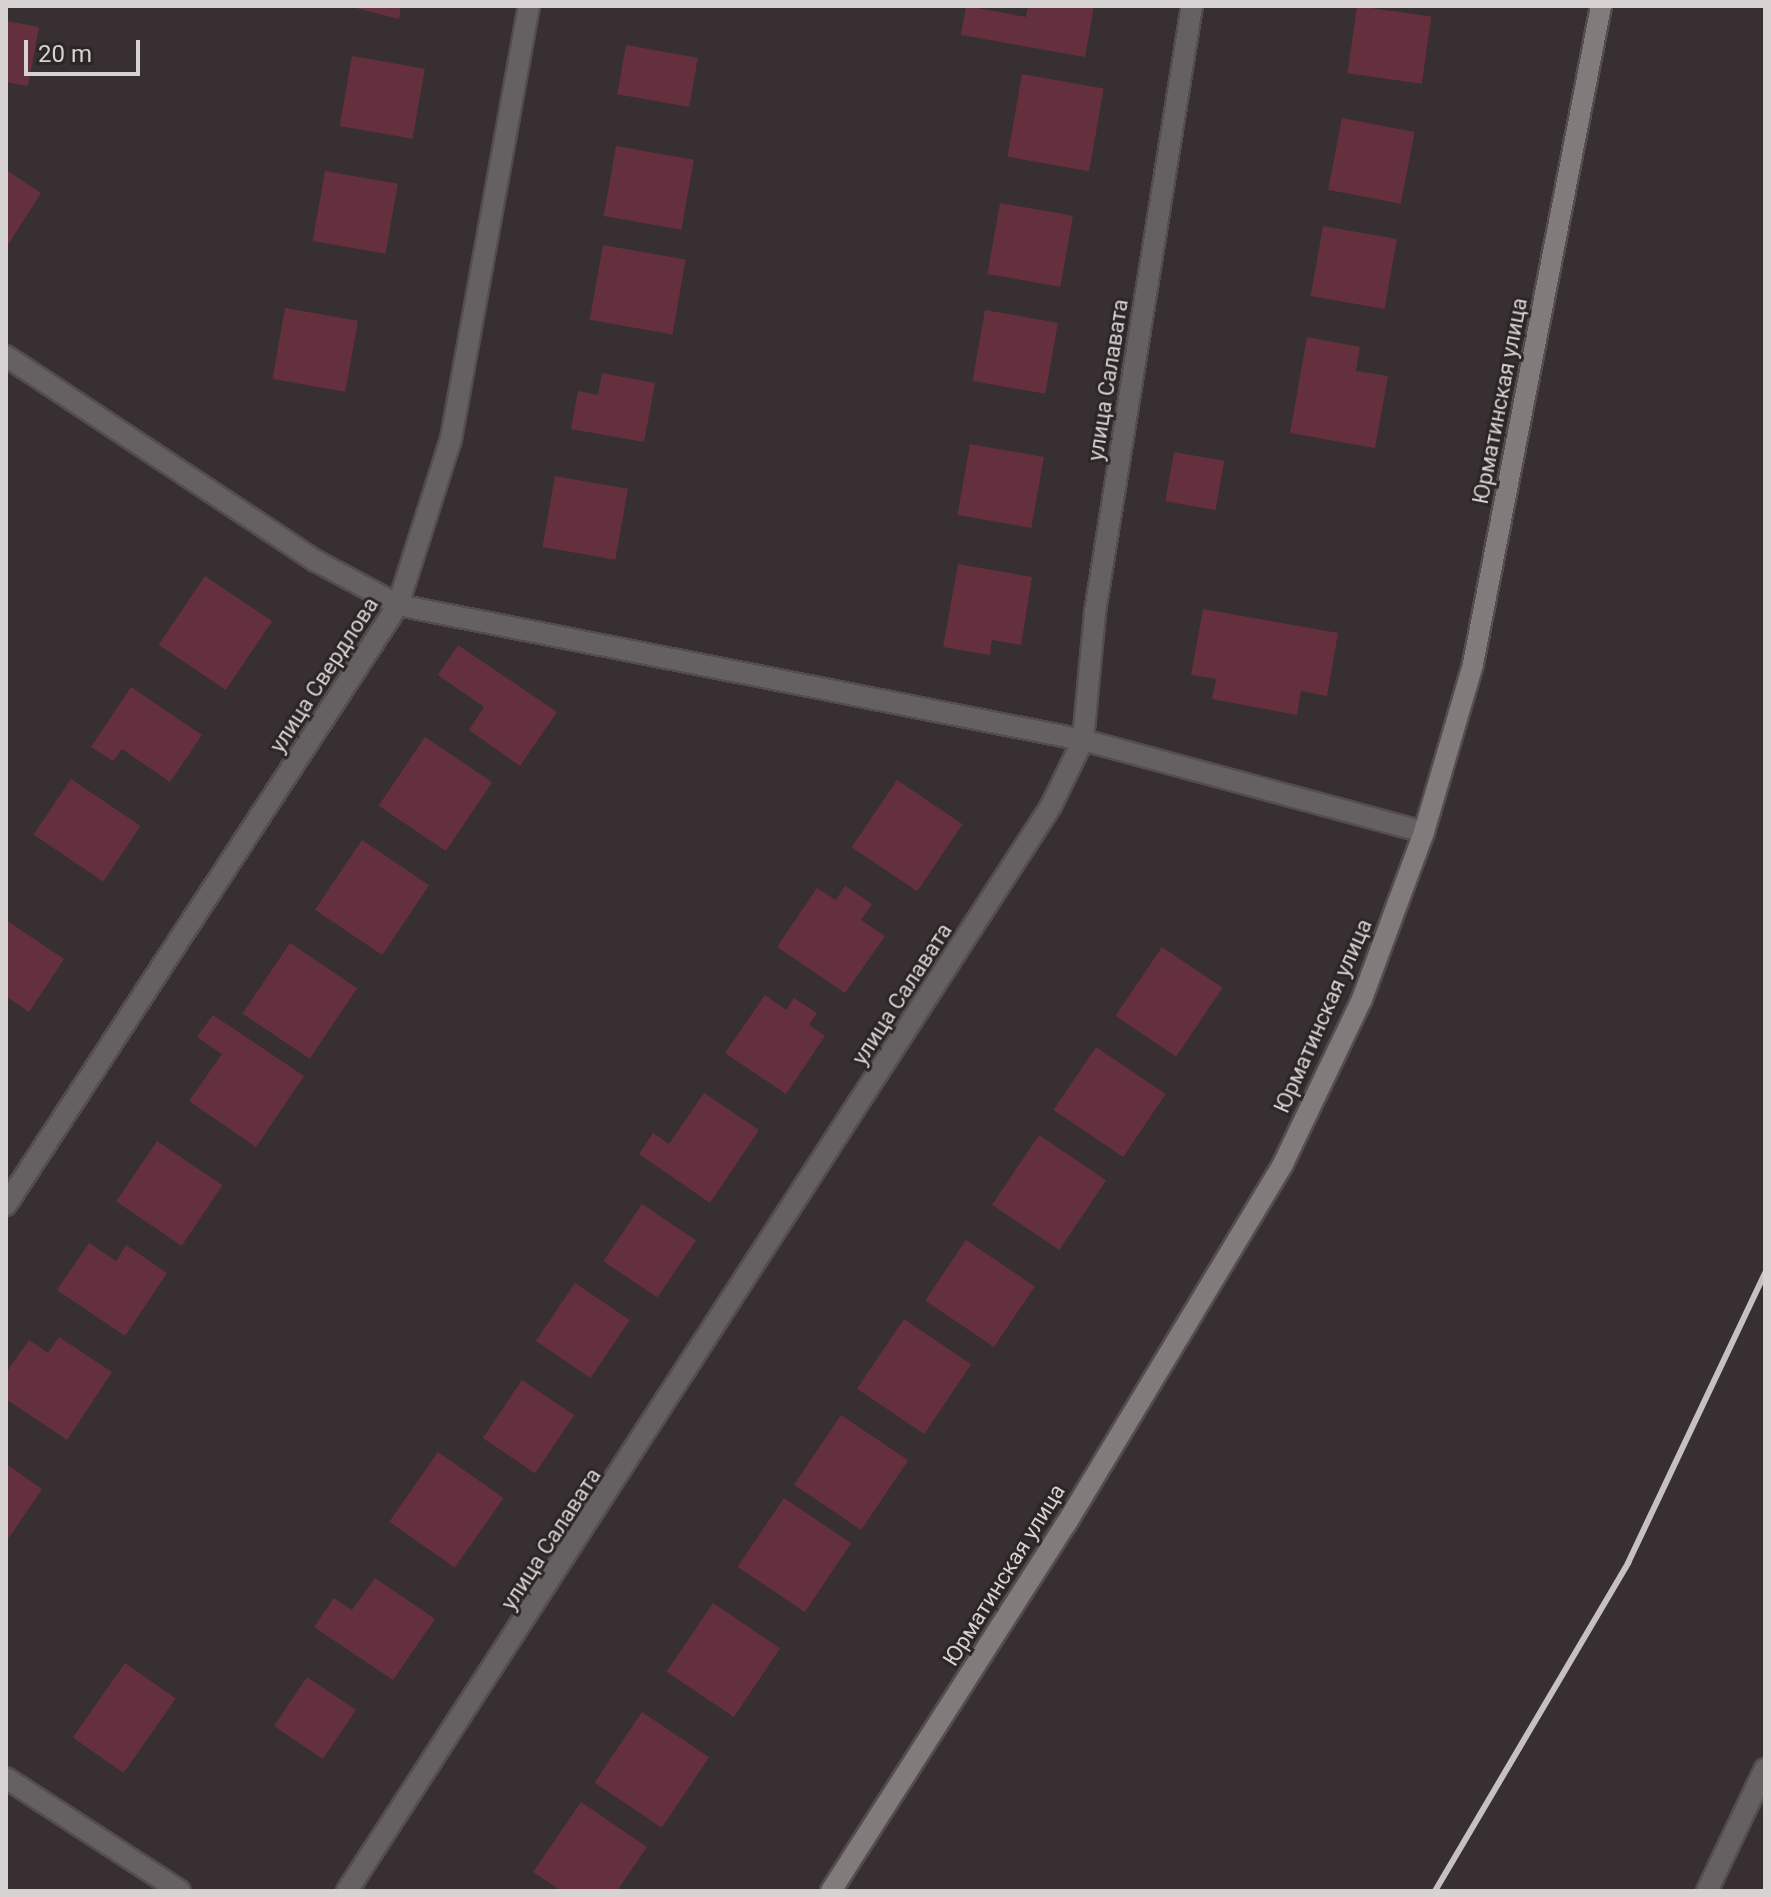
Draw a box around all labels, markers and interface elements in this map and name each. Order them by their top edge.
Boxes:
scale bar [28,24,144,74]
text: 20 m [38,40,92,68]
street label: Юрматинская улица [1467,296,1533,506]
street label: улица Салавата [1082,297,1134,463]
street label: улица Свердлова [264,592,384,758]
street label: Юрматинская улица [1268,915,1378,1117]
street label: улица Салавата [846,918,958,1070]
street label: улица Салавата [495,1463,607,1615]
street label: Юрматинская улица [937,1479,1071,1671]

